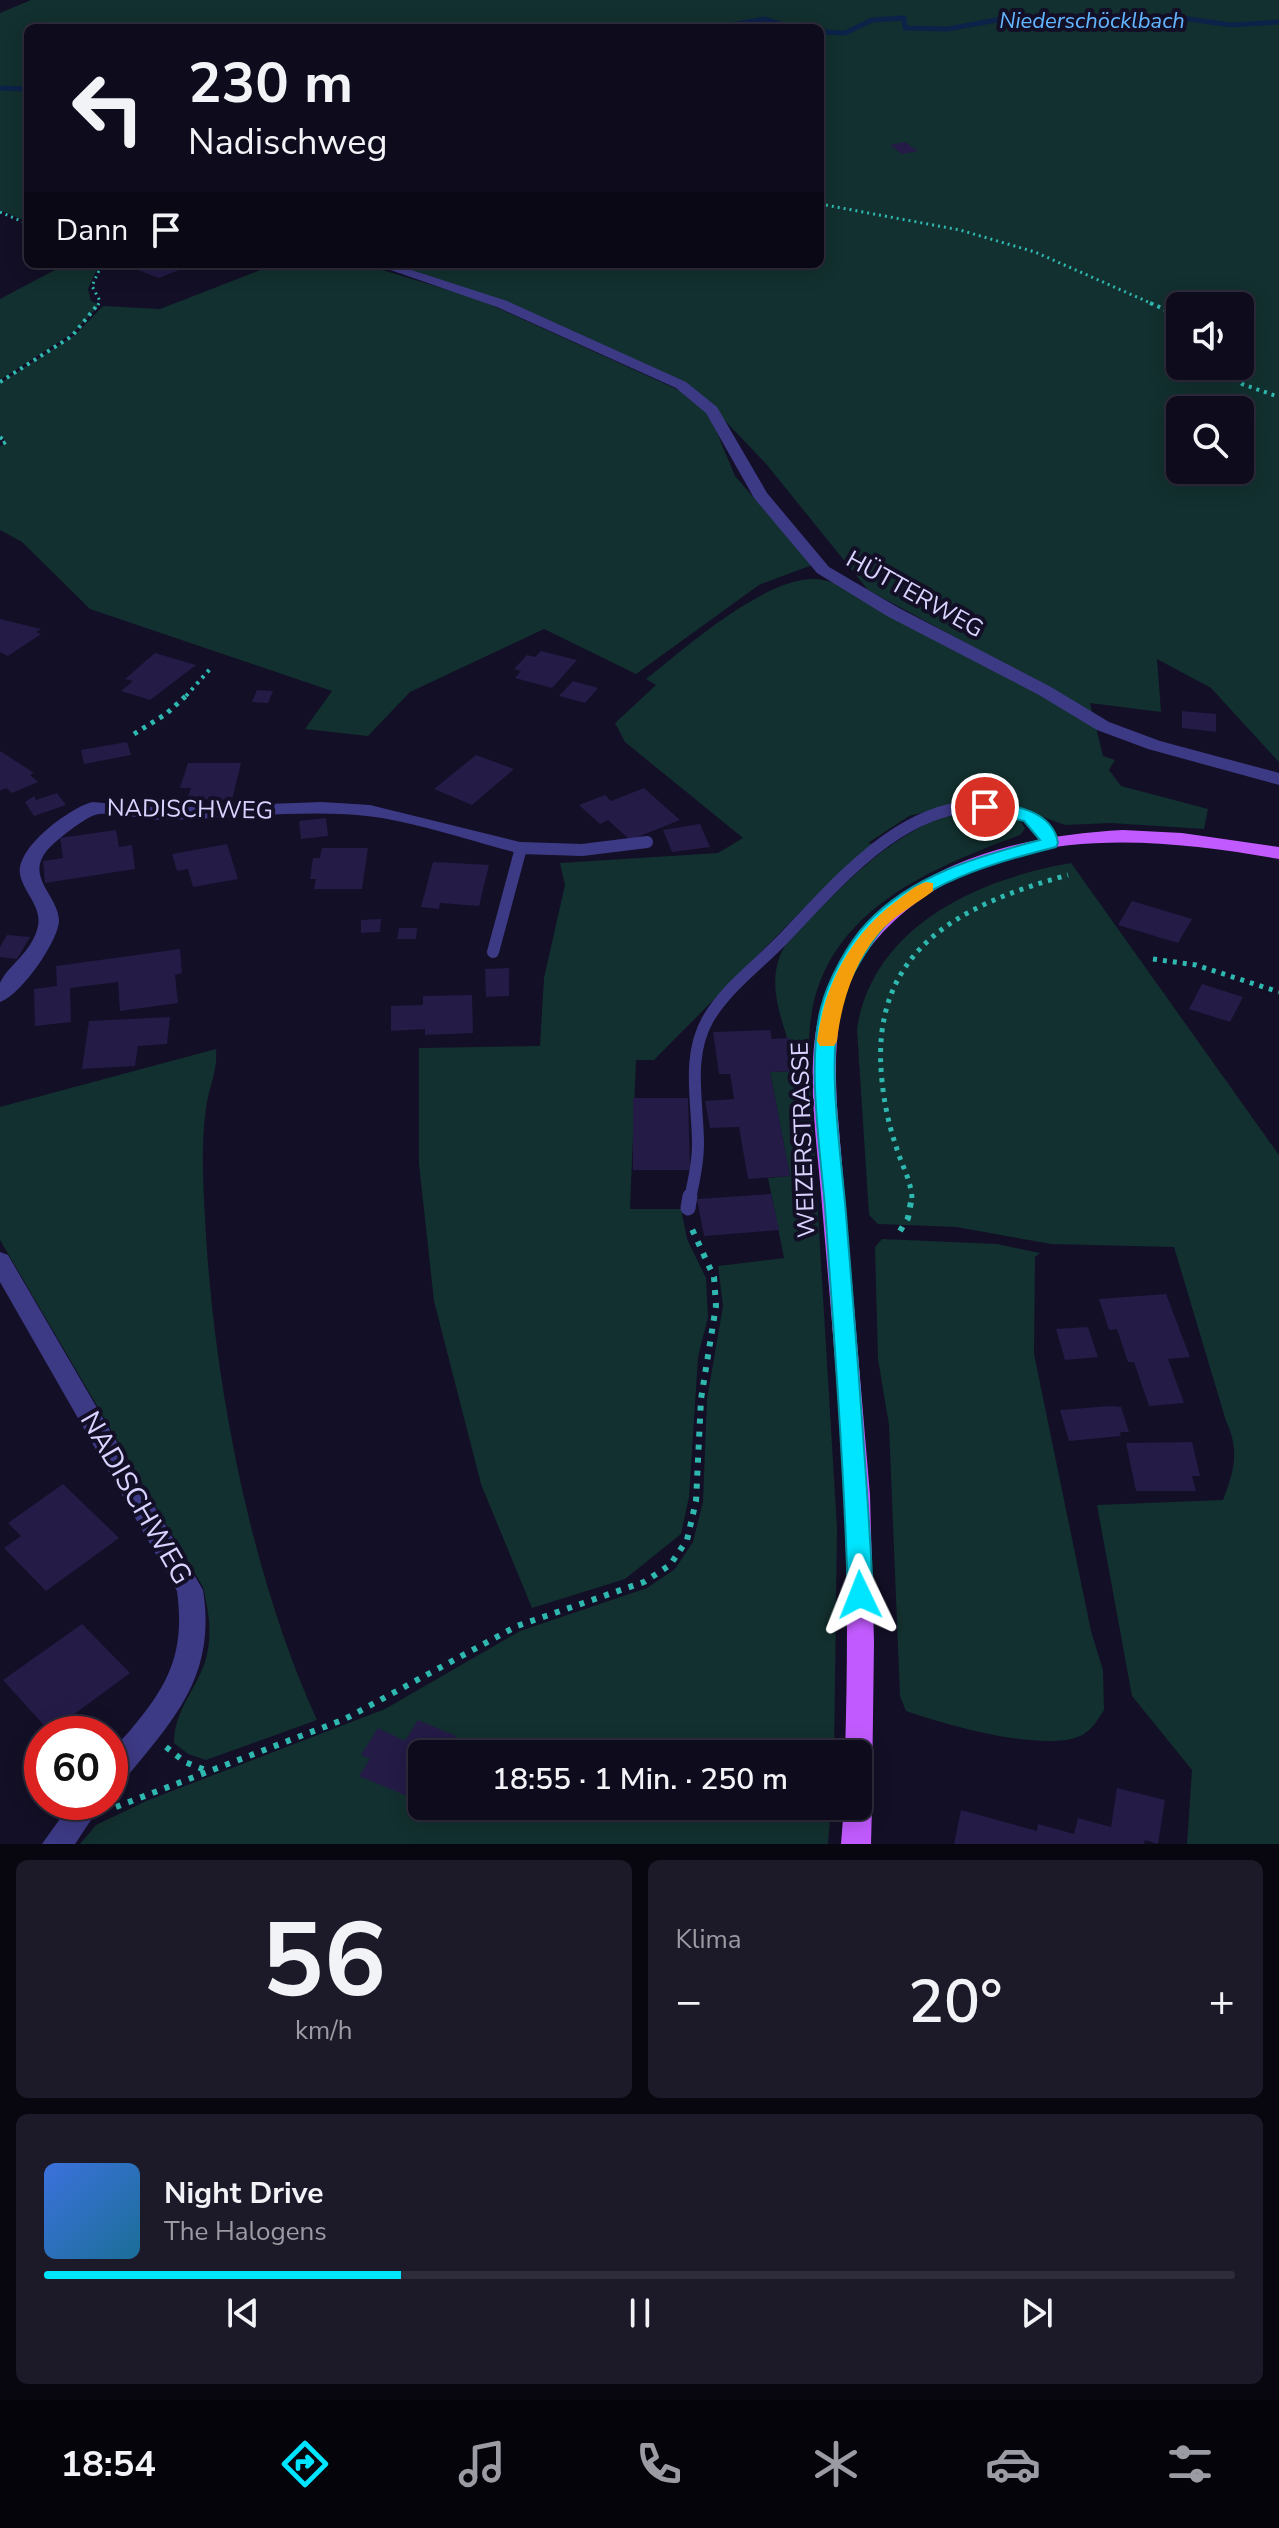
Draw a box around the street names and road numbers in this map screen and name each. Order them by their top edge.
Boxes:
street label: HÜTTERWEG [841,543,989,645]
street label: NADISCHWEG [107,792,273,826]
street label: WEIZERSTRASSE [784,1041,822,1239]
street label: NADISCHWEG [71,1405,201,1591]

